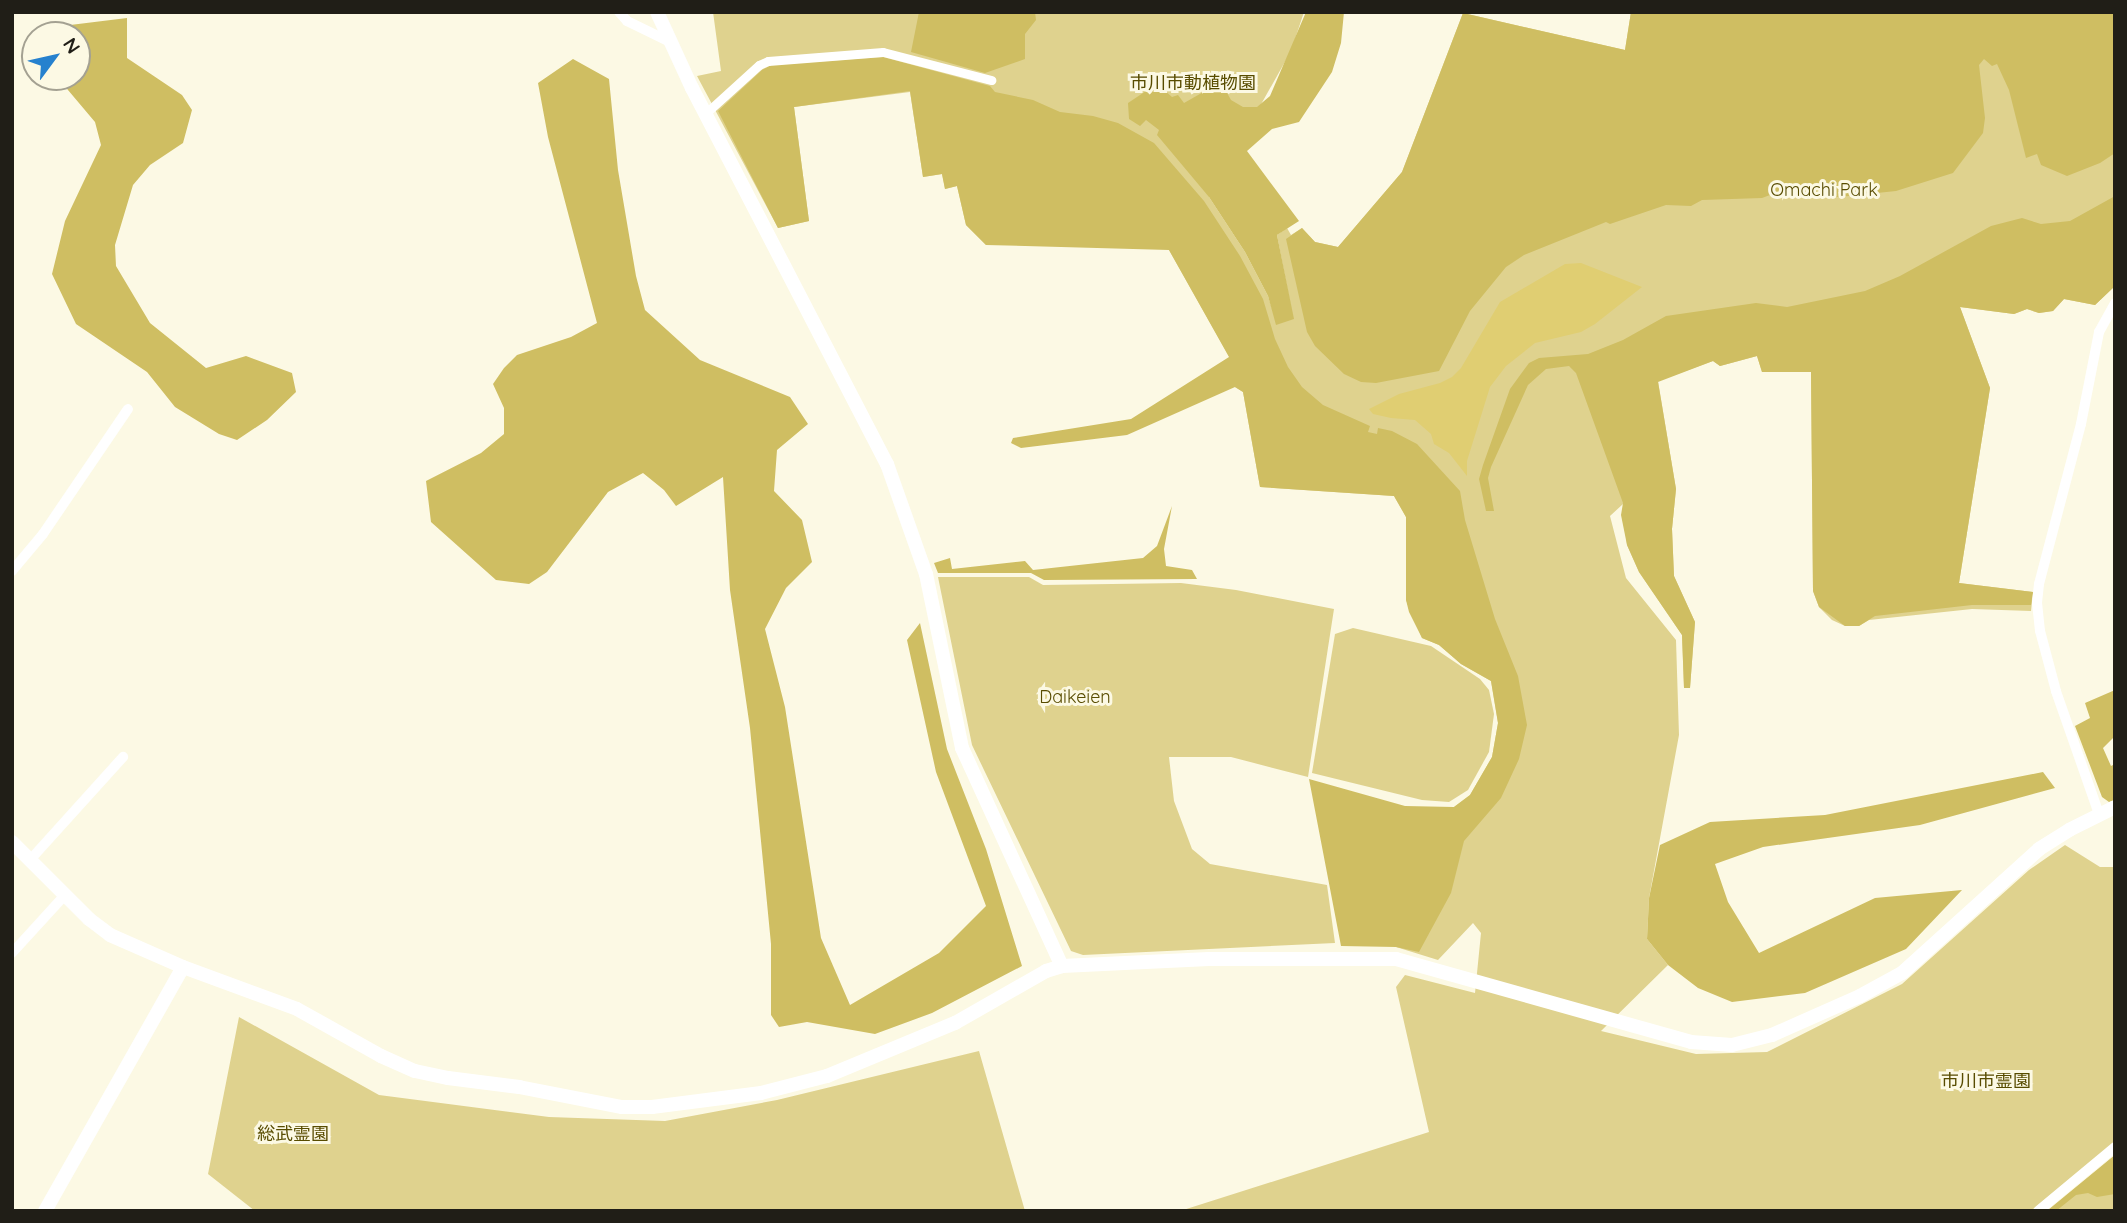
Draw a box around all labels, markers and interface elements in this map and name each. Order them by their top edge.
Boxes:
north arrow [21,21,91,91]
text: N [58,33,86,58]
park label: 市川市動植物園 [1130,72,1256,94]
park label: Omachi Park [1770,179,1878,201]
park label: Daikeien [1039,686,1111,708]
park label: 市川市霊園 [1941,1070,2031,1092]
park label: 総武霊園 [257,1123,329,1145]

